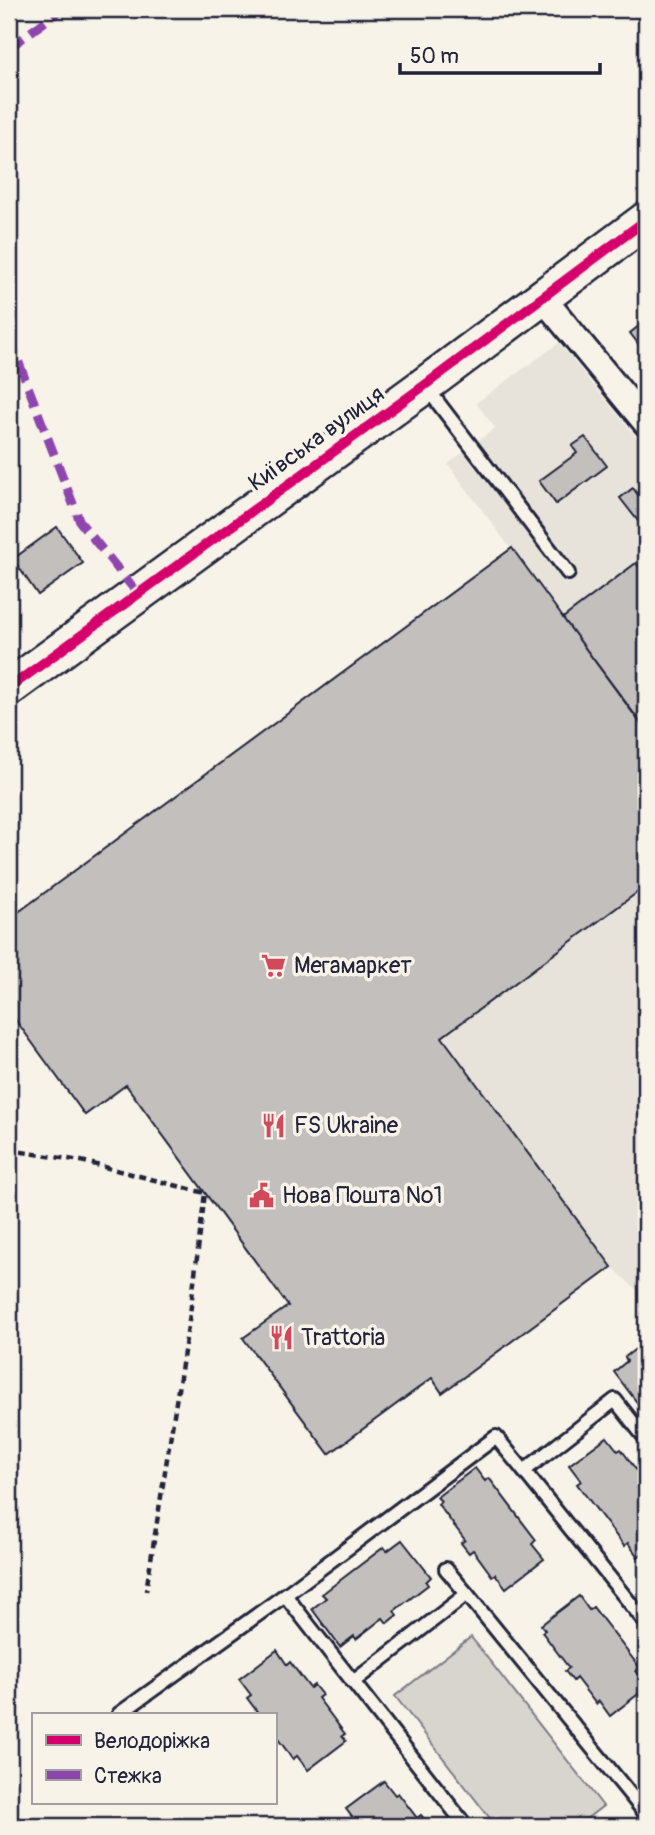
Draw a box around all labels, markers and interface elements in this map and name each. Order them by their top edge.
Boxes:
scale bar [400,32,599,76]
text: 50 m [410,43,459,70]
street label: Київська вулиця [243,379,390,497]
supermarket icon: Мегамаркет [260,951,288,979]
place label: Мегамаркет [294,951,412,980]
restaurant icon: FS Ukraine [260,1111,288,1139]
place label: FS Ukraine [294,1111,399,1140]
public building icon: Нова Пошта №1 [248,1181,276,1209]
place label: Нова Пошта №1 [282,1181,442,1210]
restaurant icon: Trattoria [267,1323,295,1351]
place label: Trattoria [301,1323,385,1352]
legend [32,1713,276,1804]
text: Велодоріжка [94,1728,210,1755]
text: Стежка [94,1763,162,1790]

